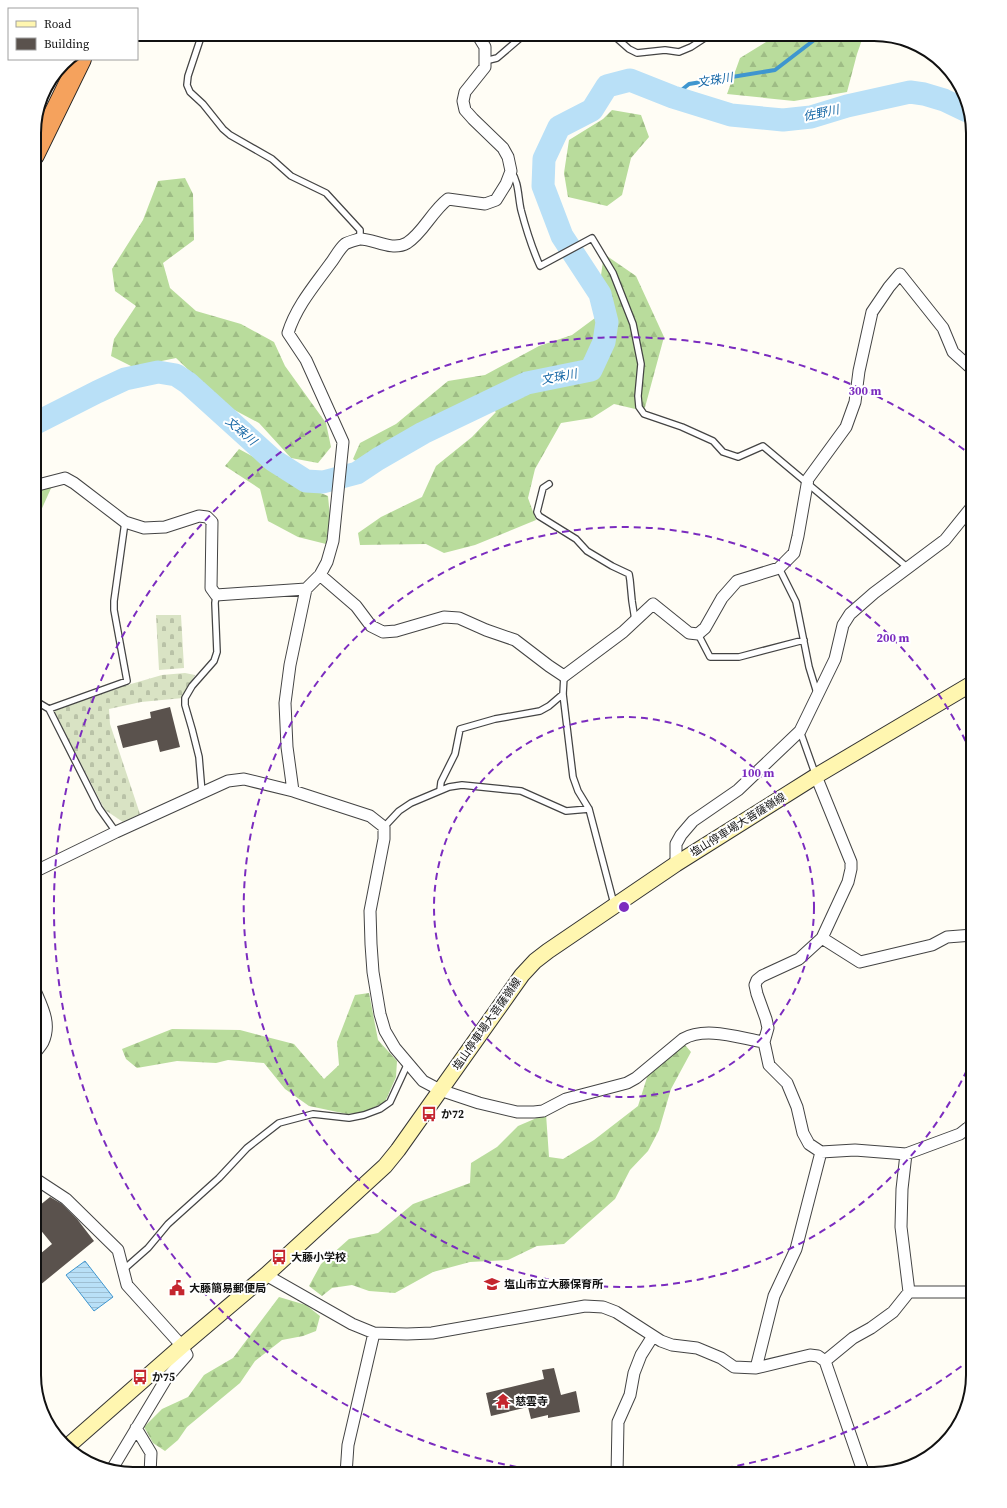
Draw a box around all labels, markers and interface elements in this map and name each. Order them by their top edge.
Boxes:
legend [8,8,138,60]
text: Road [44,16,71,32]
text: Building [44,36,89,52]
water label: 文珠川 [696,69,736,91]
water label: 佐野川 [802,101,842,125]
water label: 文珠川 [540,365,580,388]
text: 300 m [849,383,882,399]
water label: 文珠川 [222,413,261,450]
text: 200 m [877,630,910,646]
text: 100 m [742,765,775,781]
street label: 塩山停車場大菩薩嶺線 [687,789,789,861]
centre of rings [617,900,631,914]
street label: 塩山停車場大菩薩嶺線 [449,975,525,1073]
bus stop icon: か72 [420,1105,438,1123]
place label: か72 [441,1107,464,1122]
bus stop icon: 大藤小学校 [270,1248,288,1266]
place label: 大藤小学校 [291,1250,346,1265]
school or university icon: 塩山市立大藤保育所 [483,1275,501,1293]
place label: 塩山市立大藤保育所 [504,1277,603,1292]
public building icon: 大藤簡易郵便局 [168,1279,186,1297]
place label: 大藤簡易郵便局 [189,1281,266,1296]
bus stop icon: か75 [131,1368,149,1386]
place label: か75 [152,1370,175,1385]
temple icon: 慈雲寺 [494,1392,512,1410]
place label: 慈雲寺 [515,1394,548,1409]

